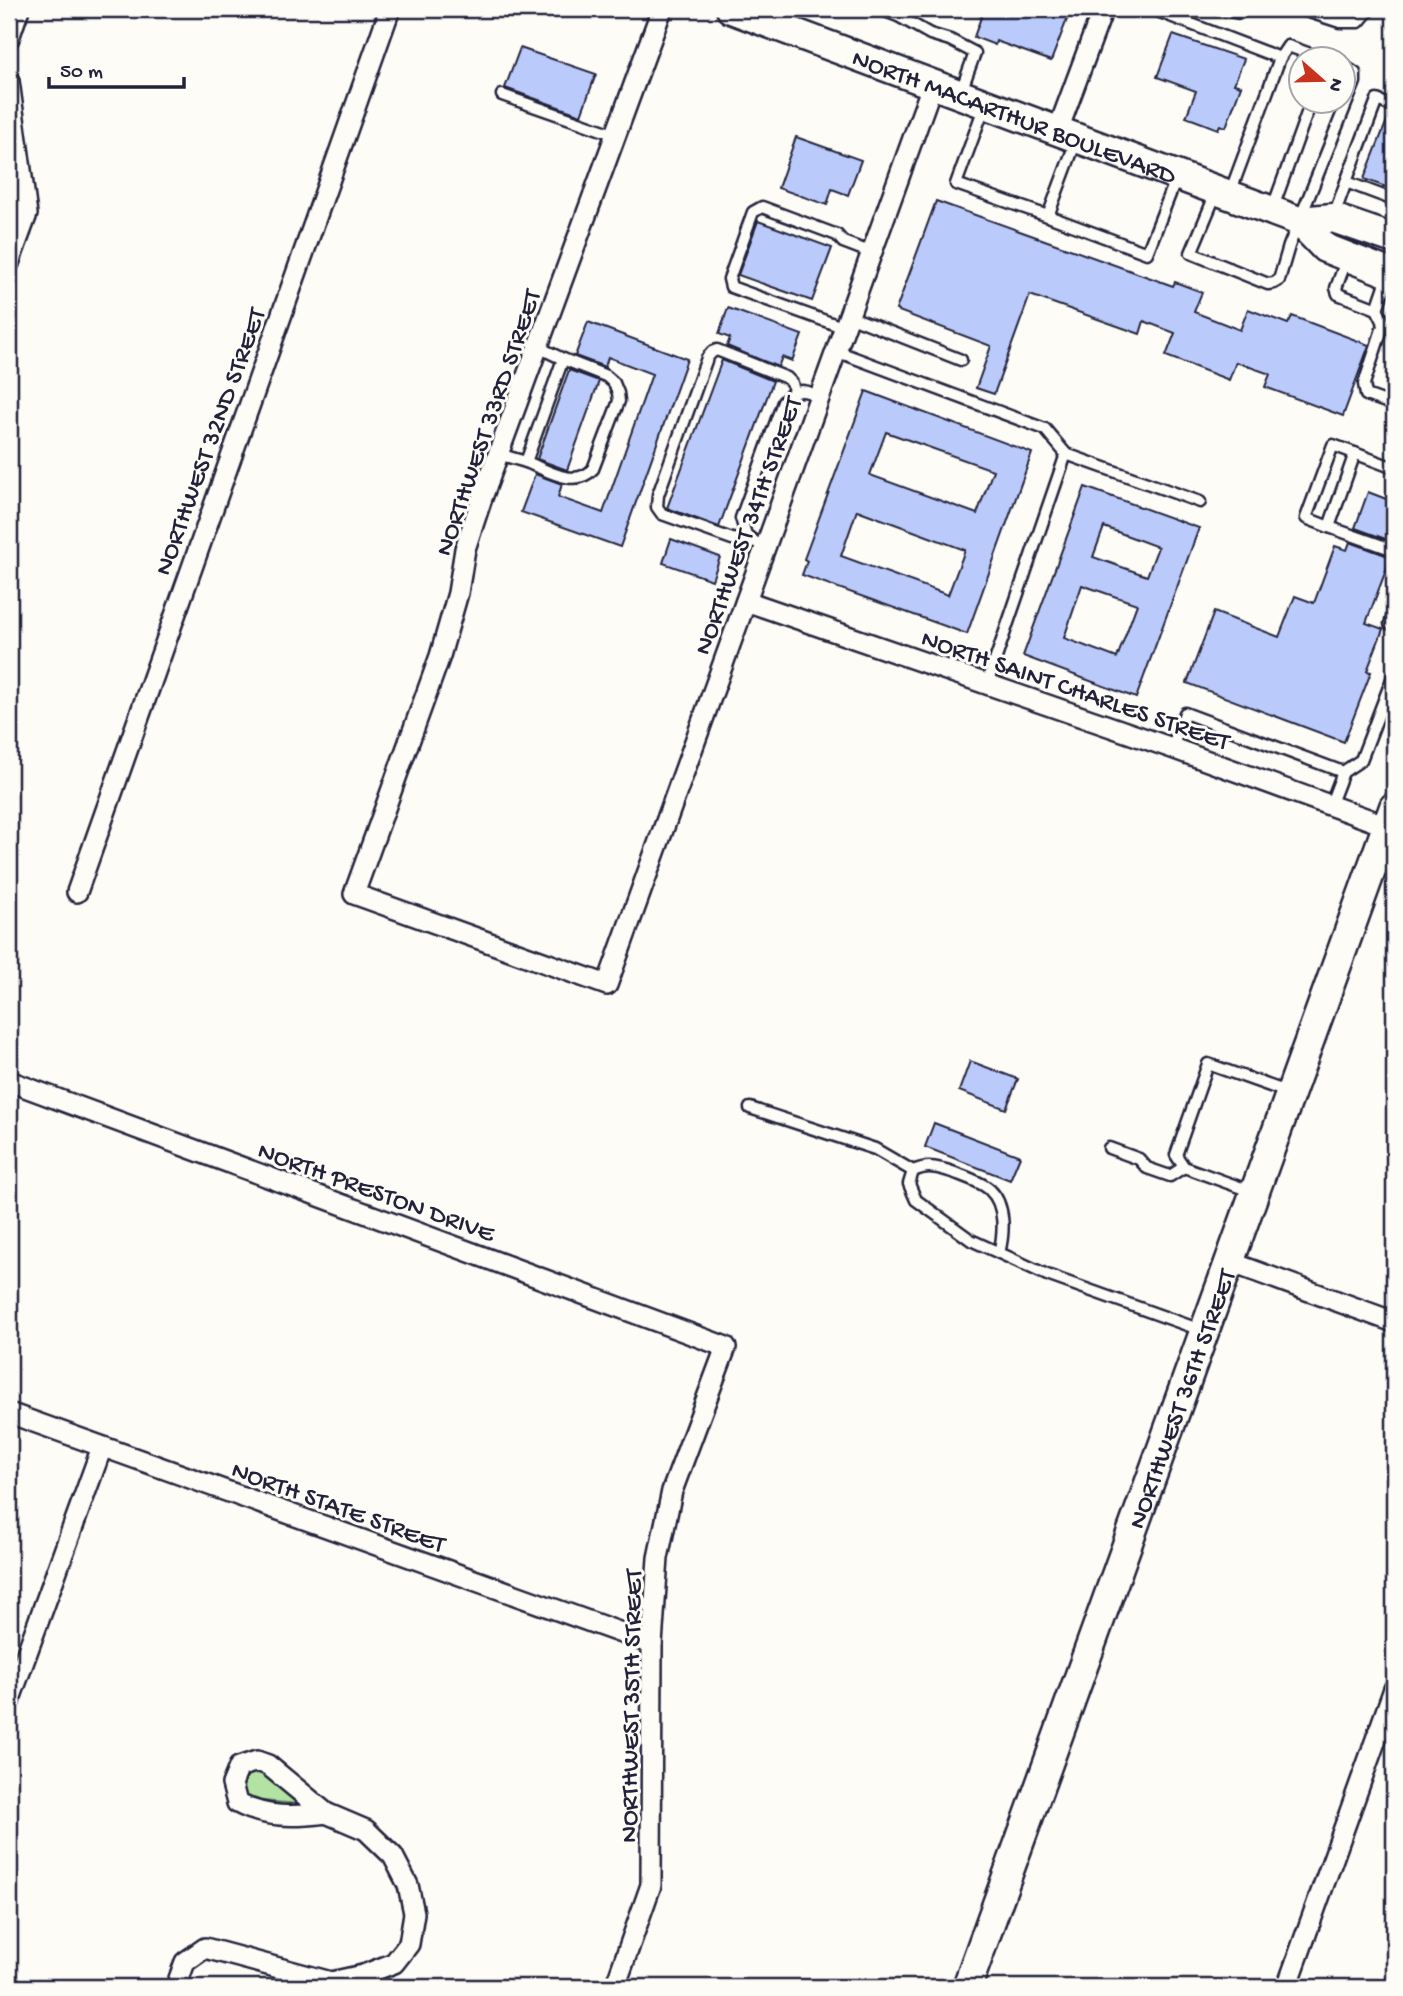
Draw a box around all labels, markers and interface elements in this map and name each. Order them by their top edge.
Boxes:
street label: NORTH MACARTHUR BOULEVARD [847,45,1180,194]
scale bar [49,46,184,90]
north arrow [1288,46,1358,116]
text: 50 m [60,61,103,86]
text: N [1322,75,1348,94]
street label: NORTHWEST 33RD STREET [430,285,551,561]
street label: NORTHWEST 32ND STREET [149,304,275,580]
street label: NORTHWEST 34TH STREET [689,392,812,660]
street label: NORTH SAINT CHARLES STREET [916,625,1234,760]
street label: NORTH PRESTON DRIVE [253,1137,499,1252]
street label: NORTHWEST 36TH STREET [1123,1265,1246,1534]
street label: NORTH STATE STREET [226,1456,449,1563]
street label: NORTHWEST 35TH STREET [616,1568,651,1843]

